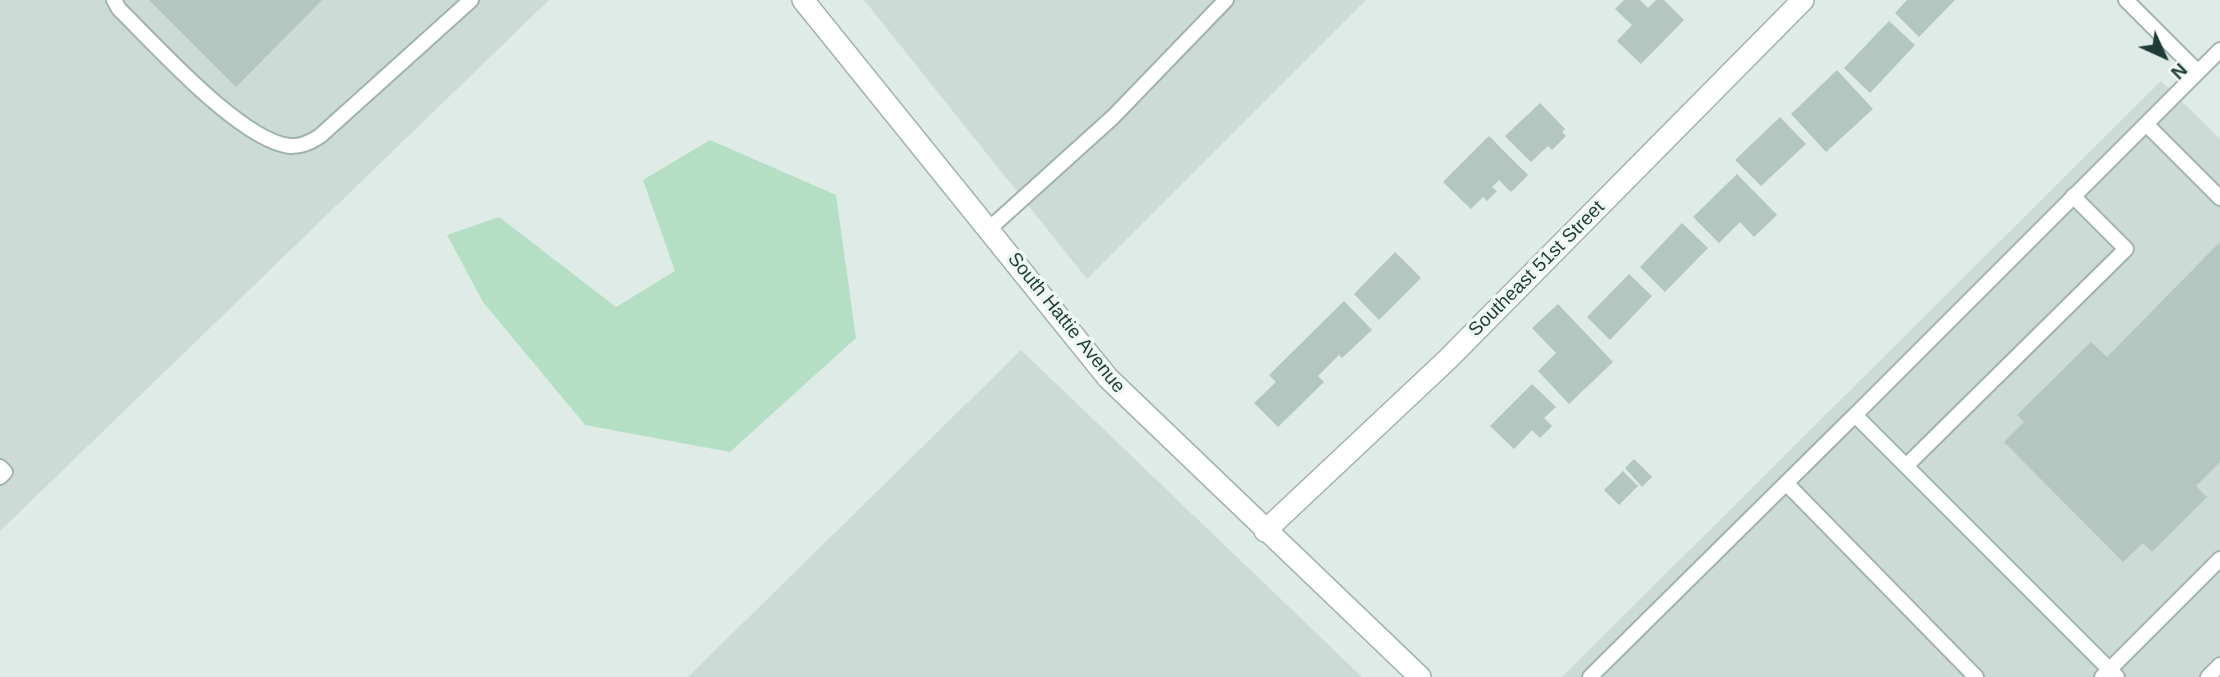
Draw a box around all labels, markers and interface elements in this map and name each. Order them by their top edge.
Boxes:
north arrow [2129,21,2199,91]
text: N [2167,59,2191,83]
street label: Southeast 51st Street [1464,196,1610,342]
street label: South Hattie Avenue [1002,248,1130,398]

